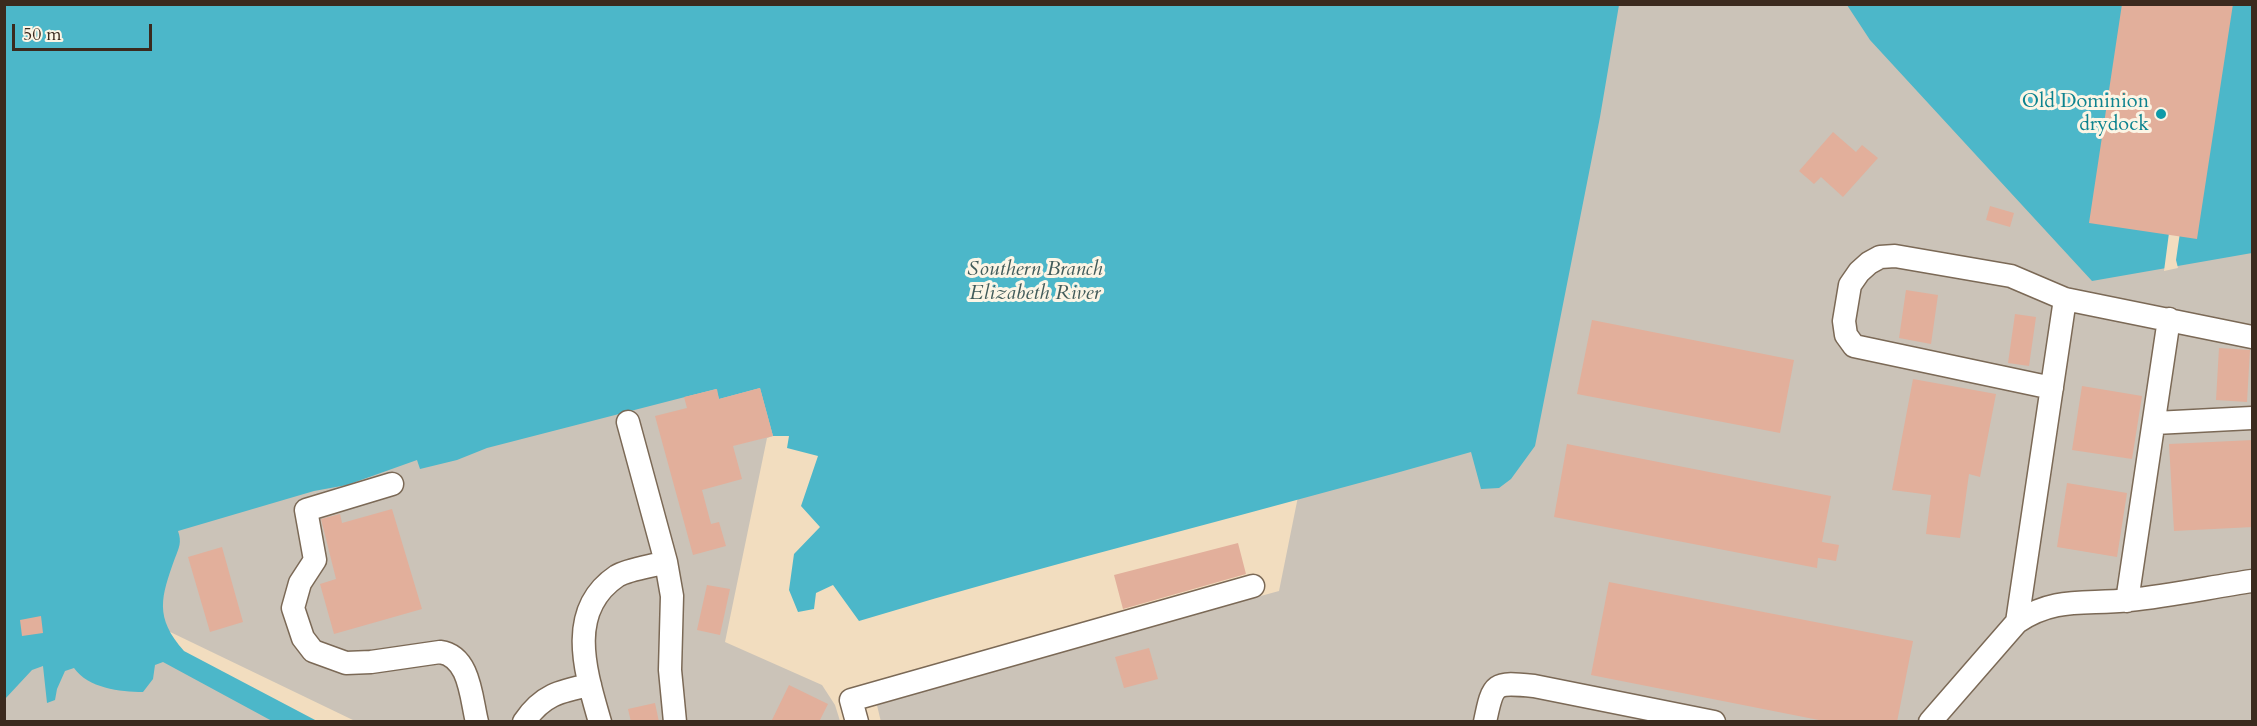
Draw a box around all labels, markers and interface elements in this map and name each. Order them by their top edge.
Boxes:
scale bar [15,12,154,50]
text: 50 m [23,22,62,47]
place label: Old Dominion drydock [2022,90,2149,137]
marker: Old Dominion drydock [2154,107,2168,121]
water label: Southern Branch Elizabeth River [967,257,1103,307]

